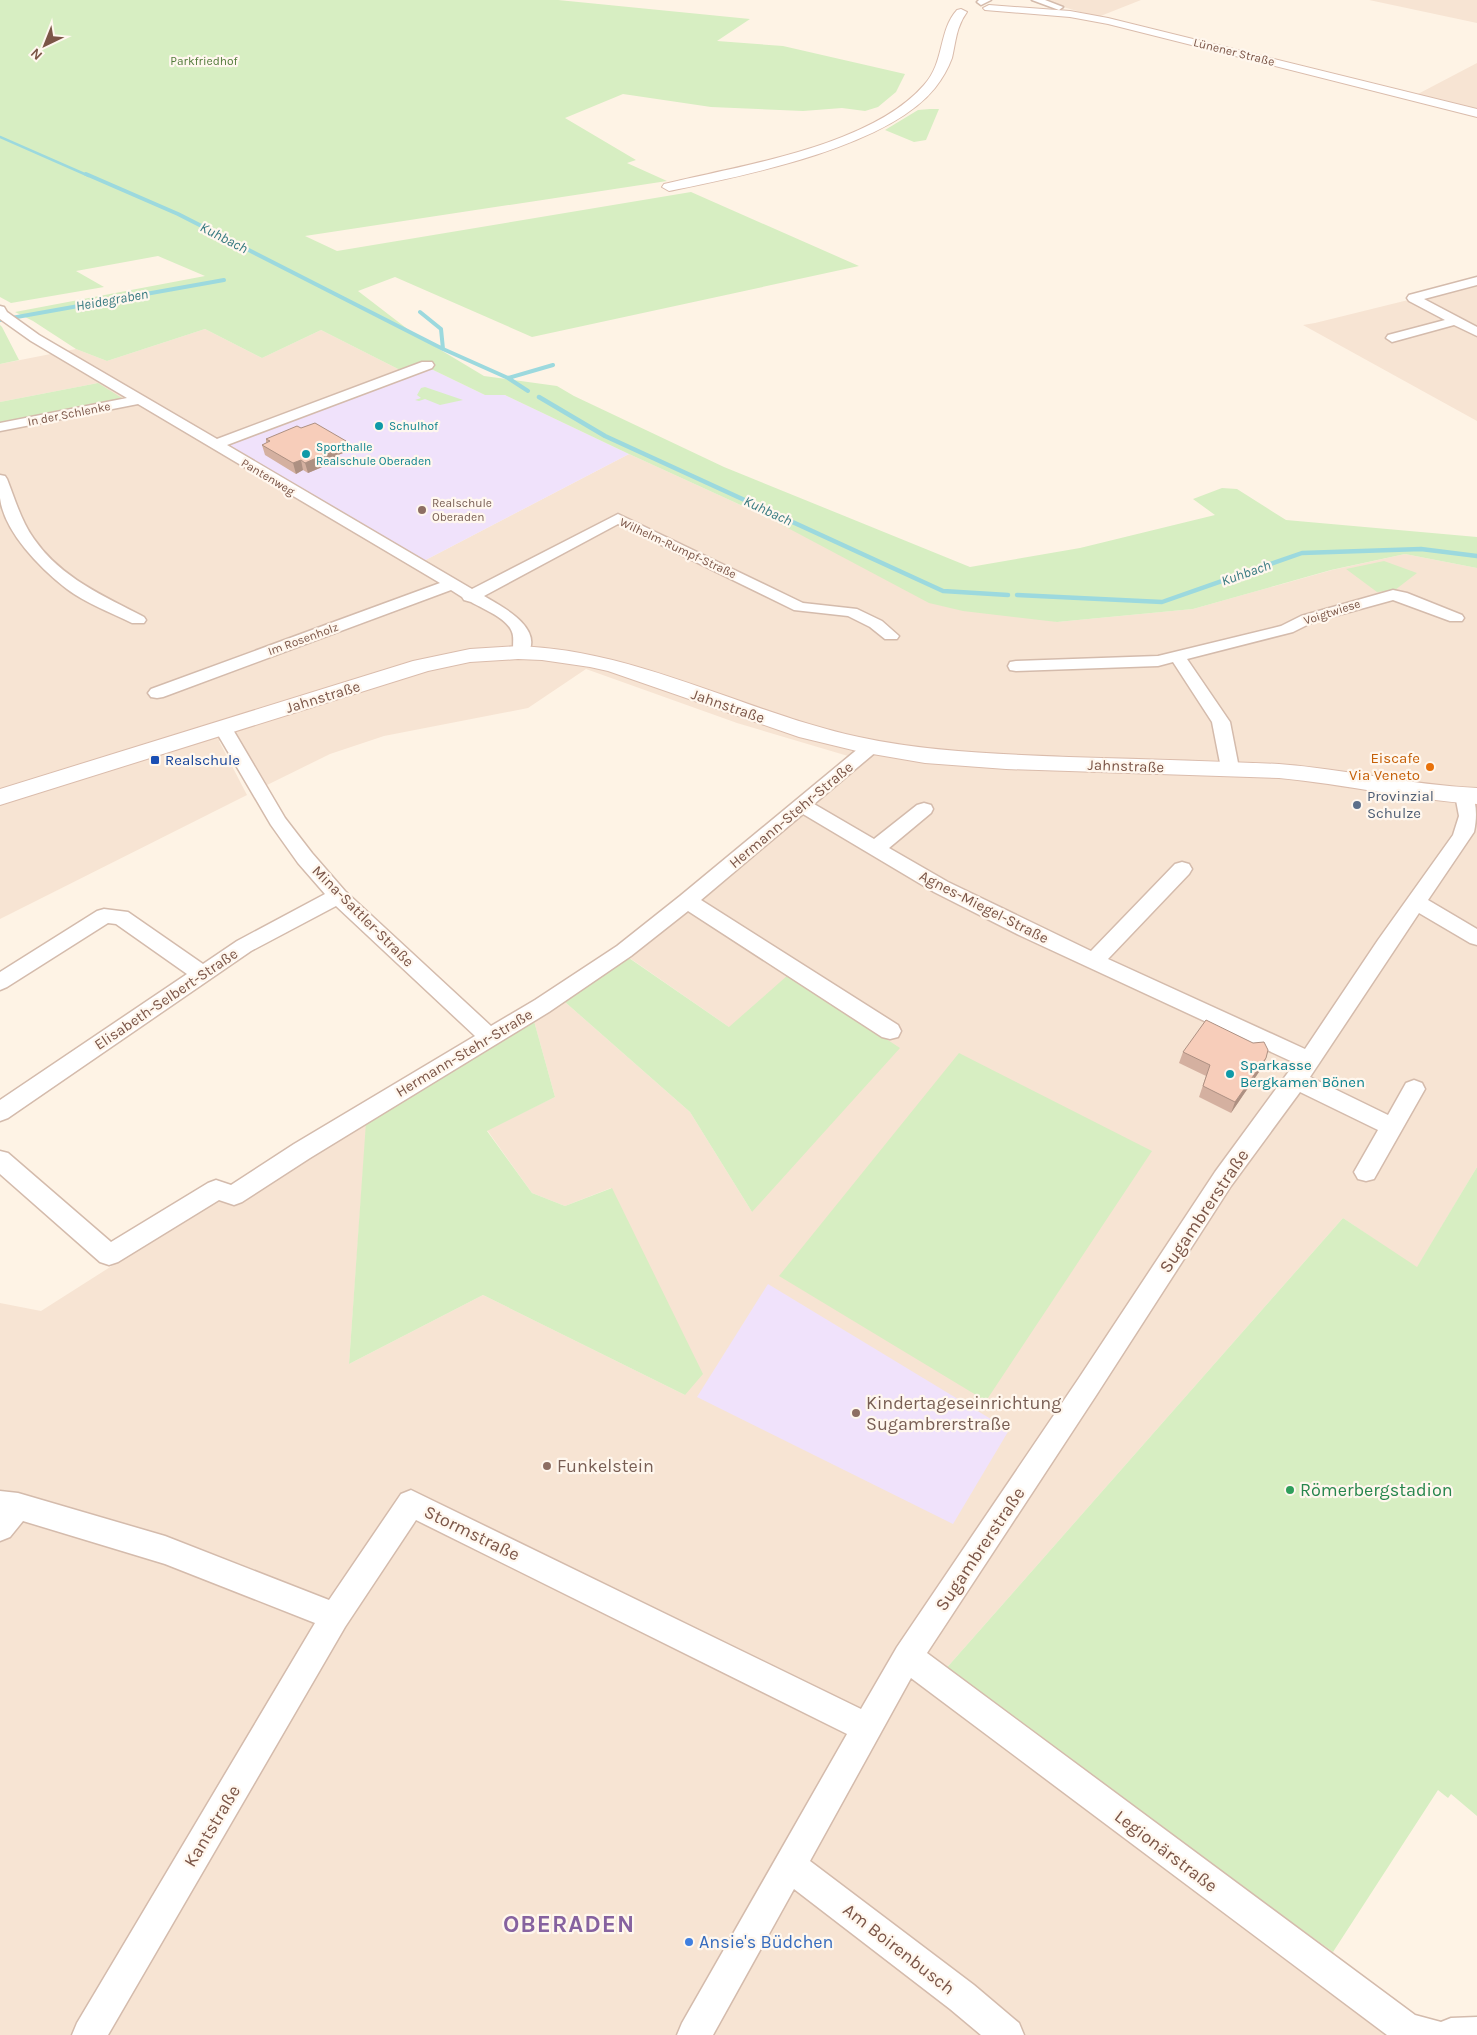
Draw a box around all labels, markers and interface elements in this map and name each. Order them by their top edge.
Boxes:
north arrow [20,20,70,70]
street label: Lünener Straße [1192,35,1276,69]
text: N [27,44,46,64]
park label: Parkfriedhof [170,54,239,68]
water label: Kuhbach [197,219,251,257]
water label: Heidegraben [75,285,149,315]
street label: In der Schlenke [26,399,112,429]
place label: Schulhof [389,419,439,433]
marker: Schulhof [373,420,385,432]
place label: Sporthalle Realschule Oberaden [316,440,431,468]
marker: Sporthalle Realschule Oberaden [300,448,312,460]
street label: Pantenweg [239,456,298,499]
water label: Kuhbach [741,492,795,530]
place label: Realschule Oberaden [432,496,492,524]
marker: Realschule Oberaden [416,504,428,516]
street label: Wilhelm-Rumpf-Straße [617,515,739,581]
water label: Kuhbach [1219,557,1273,589]
street label: Voigtwiese [1302,596,1362,628]
street label: Im Rosenholz [266,620,340,658]
street label: Jahnstraße [284,677,362,717]
street label: Jahnstraße [689,685,767,727]
place label: Eiscafe Via Veneto [1349,749,1420,784]
place label: Realschule [165,751,240,769]
marker: Realschule [149,754,161,766]
street label: Jahnstraße [1087,756,1165,776]
street label: Hermann-Stehr-Straße [725,758,857,872]
marker: Eiscafe Via Veneto [1424,761,1436,773]
place label: Provinzial Schulze [1367,787,1434,822]
marker: Provinzial Schulze [1351,799,1363,811]
street label: Mina-Sattler-Straße [308,861,418,971]
street label: Agnes-Miegel-Straße [916,867,1052,947]
street label: Elisabeth-Selbert-Straße [91,944,241,1054]
street label: Hermann-Stehr-Straße [392,1005,536,1101]
place label: Sparkasse Bergkamen Bönen [1240,1056,1365,1091]
marker: Sparkasse Bergkamen Bönen [1224,1068,1236,1080]
street label: Sugambrerstraße [1154,1145,1254,1277]
place label: Kindertageseinrichtung Sugambrerstraße [866,1392,1061,1435]
marker: Kindertageseinrichtung Sugambrerstraße [850,1407,862,1419]
place label: Funkelstein [557,1455,654,1477]
marker: Funkelstein [541,1460,553,1472]
place label: Römerbergstadion [1300,1479,1453,1501]
street label: Sugambrerstraße [930,1483,1030,1615]
marker: Römerbergstadion [1284,1484,1296,1496]
street label: Stormstraße [421,1500,523,1566]
street label: Kantstraße [179,1781,245,1871]
street label: Legionärstraße [1110,1805,1222,1897]
street label: Am Boirenbusch [839,1899,959,1999]
district label: OBERADEN [503,1910,635,1938]
place label: Ansie's Büdchen [699,1931,833,1953]
marker: Ansie's Büdchen [683,1936,695,1948]

